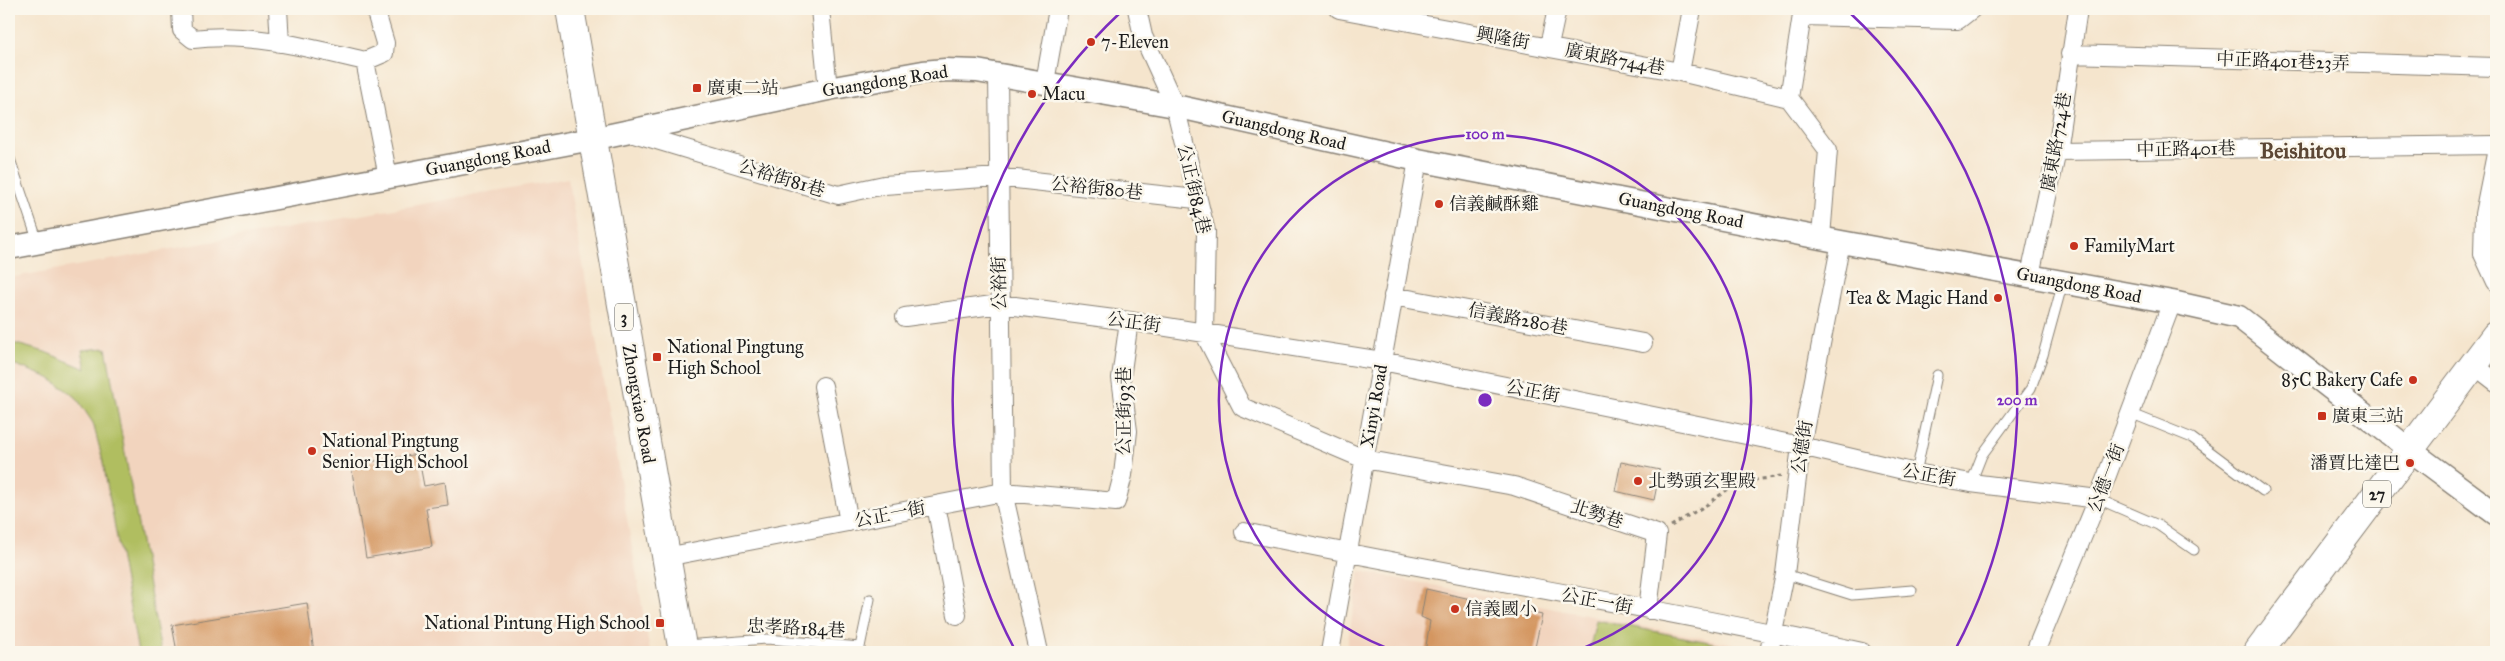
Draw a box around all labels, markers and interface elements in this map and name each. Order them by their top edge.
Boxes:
street label: 興隆街 [1475,22,1531,54]
place label: 7-Eleven [1101,31,1169,53]
marker: 7-Eleven [1085,36,1097,48]
street label: 廣東路744巷 [1563,39,1667,79]
street label: 中正路401巷23弄 [2216,48,2350,74]
street label: Guangdong Road [821,60,950,103]
place label: 廣東二站 [707,77,779,99]
marker: 廣東二站 [691,82,703,94]
place label: Macu [1042,83,1086,105]
marker: Macu [1026,88,1038,100]
street label: 廣東路724巷 [2036,91,2076,193]
street label: Guangdong Road [1219,105,1348,156]
text: 100 m [1465,125,1505,143]
street label: Guangdong Road [424,135,553,182]
street label: 中正路401巷 [2136,137,2236,161]
district label: Beishitou [2260,137,2347,164]
street label: 公正街84巷 [1173,142,1215,236]
street label: 公裕街81巷 [736,155,828,201]
street label: 公裕街80巷 [1050,172,1144,204]
street label: Guangdong Road [1616,187,1745,234]
place label: 信義鹹酥雞 [1449,193,1539,215]
marker: 信義鹹酥雞 [1433,198,1445,210]
place label: FamilyMart [2084,235,2176,257]
marker: FamilyMart [2068,240,2080,252]
street label: 公裕街 [988,256,1010,310]
street label: Guangdong Road [2014,262,2143,309]
place label: Tea & Magic Hand [1846,287,1988,310]
marker: Tea & Magic Hand [1992,292,2004,304]
street label: 信義路280巷 [1466,299,1570,339]
road number: 3 [615,304,633,330]
street label: 公正街 [1106,307,1162,337]
place label: National Pingtung High School [667,336,804,380]
street label: Zhongxiao Road [617,343,660,466]
marker: National Pingtung High School [651,351,663,363]
street label: Xinyi Road [1356,363,1392,449]
street label: 公正街93巷 [1113,367,1135,455]
place label: 85C Bakery Cafe [2281,369,2403,391]
marker: 85C Bakery Cafe [2407,374,2419,386]
street label: 公正街 [1504,375,1562,407]
centre of rings [1476,391,1494,409]
text: 200 m [1997,391,2038,409]
place label: 廣東三站 [2332,405,2404,427]
marker: 廣東三站 [2316,410,2328,422]
street label: 公德街 [1787,419,1817,475]
place label: National Pingtung Senior High School [322,430,468,474]
street label: 公德一街 [2083,440,2129,516]
marker: National Pingtung Senior High School [306,445,318,457]
place label: 潘賈比達巴 [2310,452,2400,474]
marker: 潘賈比達巴 [2404,457,2416,469]
street label: 公正街 [1900,459,1958,491]
place label: 北勢頭玄聖殿 [1648,470,1756,492]
marker: 北勢頭玄聖殿 [1632,475,1644,487]
road number: 27 [2363,480,2391,508]
street label: 北勢巷 [1568,495,1626,533]
street label: 公正一街 [853,496,927,532]
street label: 公正一街 [1560,583,1634,619]
place label: 信義國小 [1465,598,1537,620]
marker: 信義國小 [1449,603,1461,615]
place label: National Pintung High School [424,612,650,635]
street label: 忠孝路184巷 [746,614,846,642]
marker: National Pintung High School [654,617,666,629]

